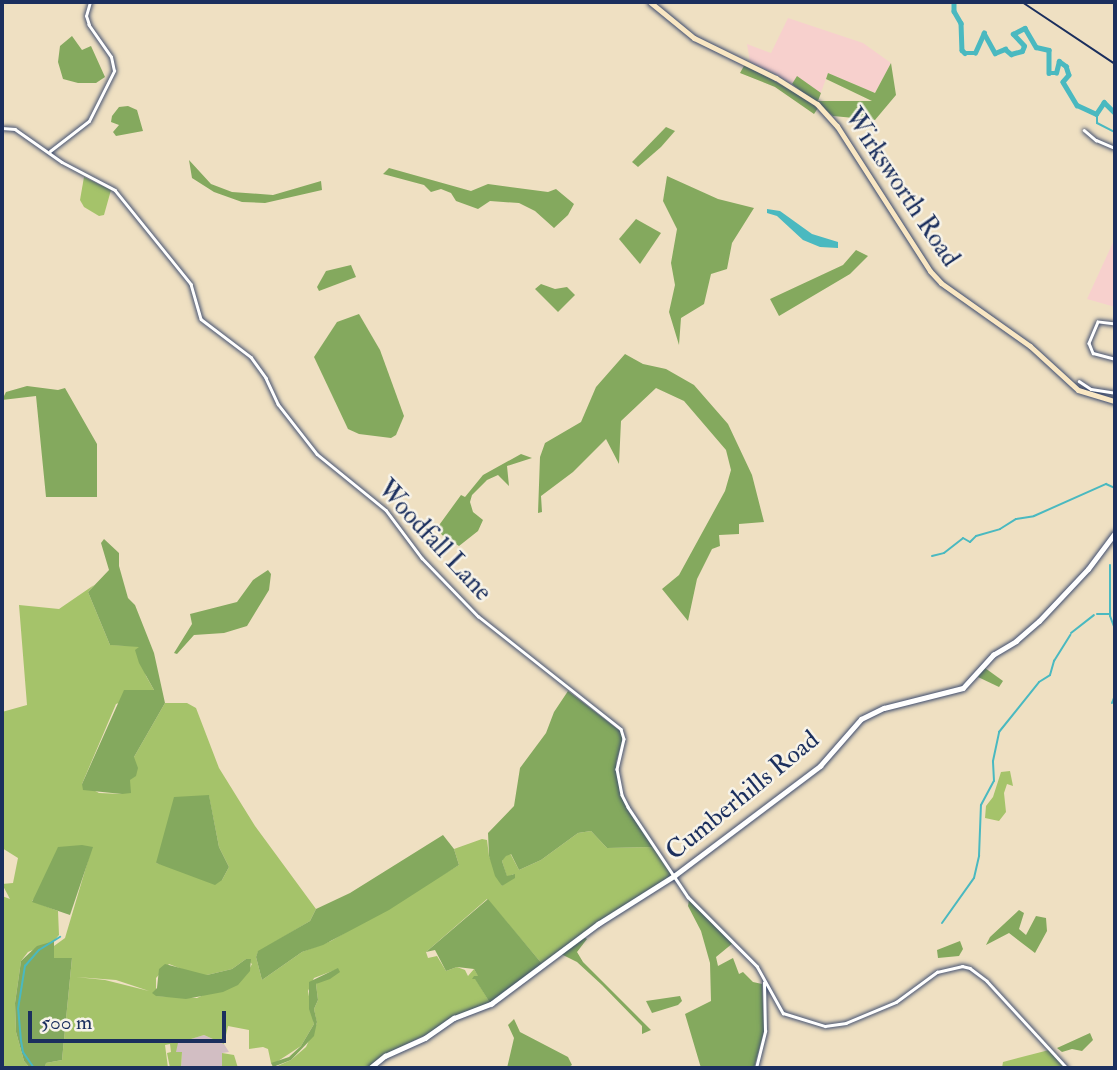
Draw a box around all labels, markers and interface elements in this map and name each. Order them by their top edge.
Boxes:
street label: Wirksworth Road [837,103,965,273]
street label: Woodfall Lane [370,474,498,608]
street label: Cumberhills Road [660,725,826,867]
scale bar [32,996,229,1040]
text: 500 m [41,1009,92,1036]

